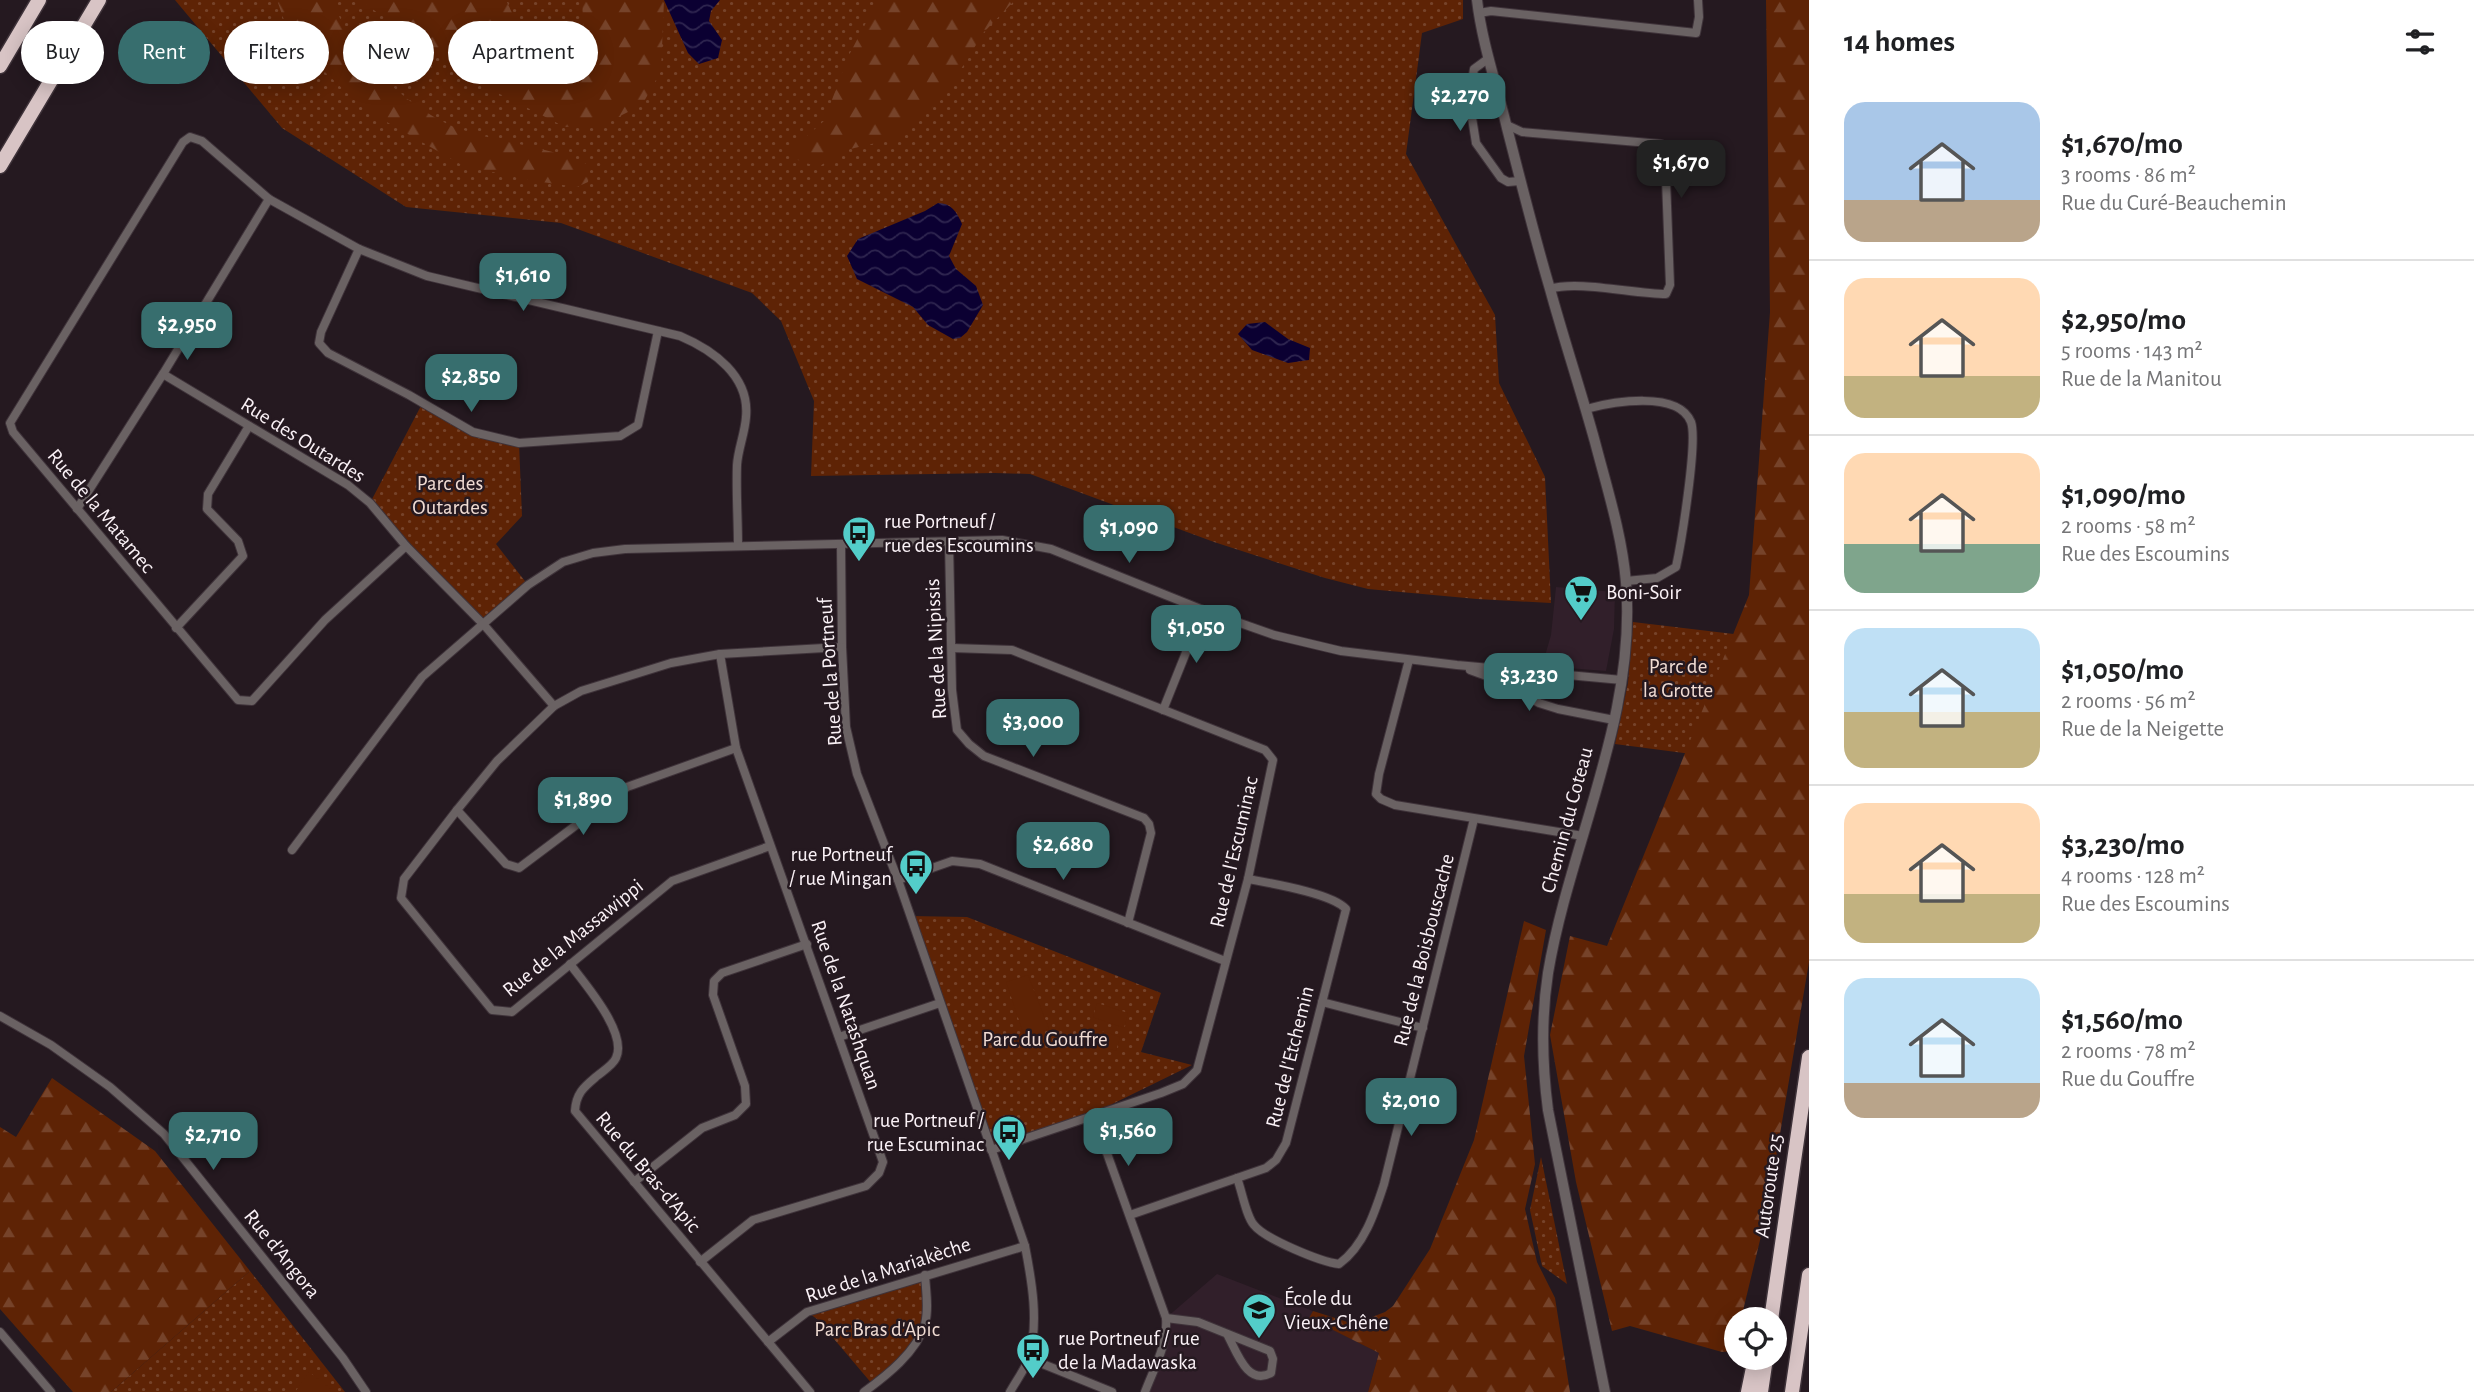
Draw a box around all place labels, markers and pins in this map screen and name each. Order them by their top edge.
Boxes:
pin: $2,270 [1403,74,1517,133]
pin: $1,670 [1624,140,1738,200]
pin: $1,610 [466,254,580,313]
pin: $2,950 [130,302,244,362]
pin: $2,850 [414,354,528,414]
pin: $1,090 [1072,505,1186,565]
place label: rue Portneuf / rue des Escoumins [884,511,1034,556]
bus stop icon: rue Portneuf / rue des Escoumins [840,514,878,563]
supermarket icon: Boni-Soir [1562,573,1600,622]
place label: Boni-Soir [1606,582,1681,603]
pin: $1,050 [1139,606,1253,665]
pin: $3,230 [1472,654,1586,713]
pin: $3,000 [976,700,1090,759]
pin: $1,890 [526,778,640,837]
pin: $2,680 [1006,822,1120,882]
place label: rue Portneuf / rue Mingan [789,844,894,889]
bus stop icon: rue Portneuf / rue Mingan [897,847,935,896]
pin: $2,010 [1354,1078,1468,1138]
pin: $1,560 [1071,1108,1185,1168]
place label: rue Portneuf / rue Escuminac [866,1110,985,1155]
pin: $2,710 [156,1112,270,1172]
bus stop icon: rue Portneuf / rue Escuminac [990,1113,1028,1162]
place label: École du Vieux-Chêne [1284,1286,1388,1333]
school or university icon: École du Vieux-Chêne [1240,1291,1278,1340]
place label: rue Portneuf / rue de la Madawaska [1058,1328,1200,1373]
bus stop icon: rue Portneuf / rue de la Madawaska [1014,1331,1052,1380]

